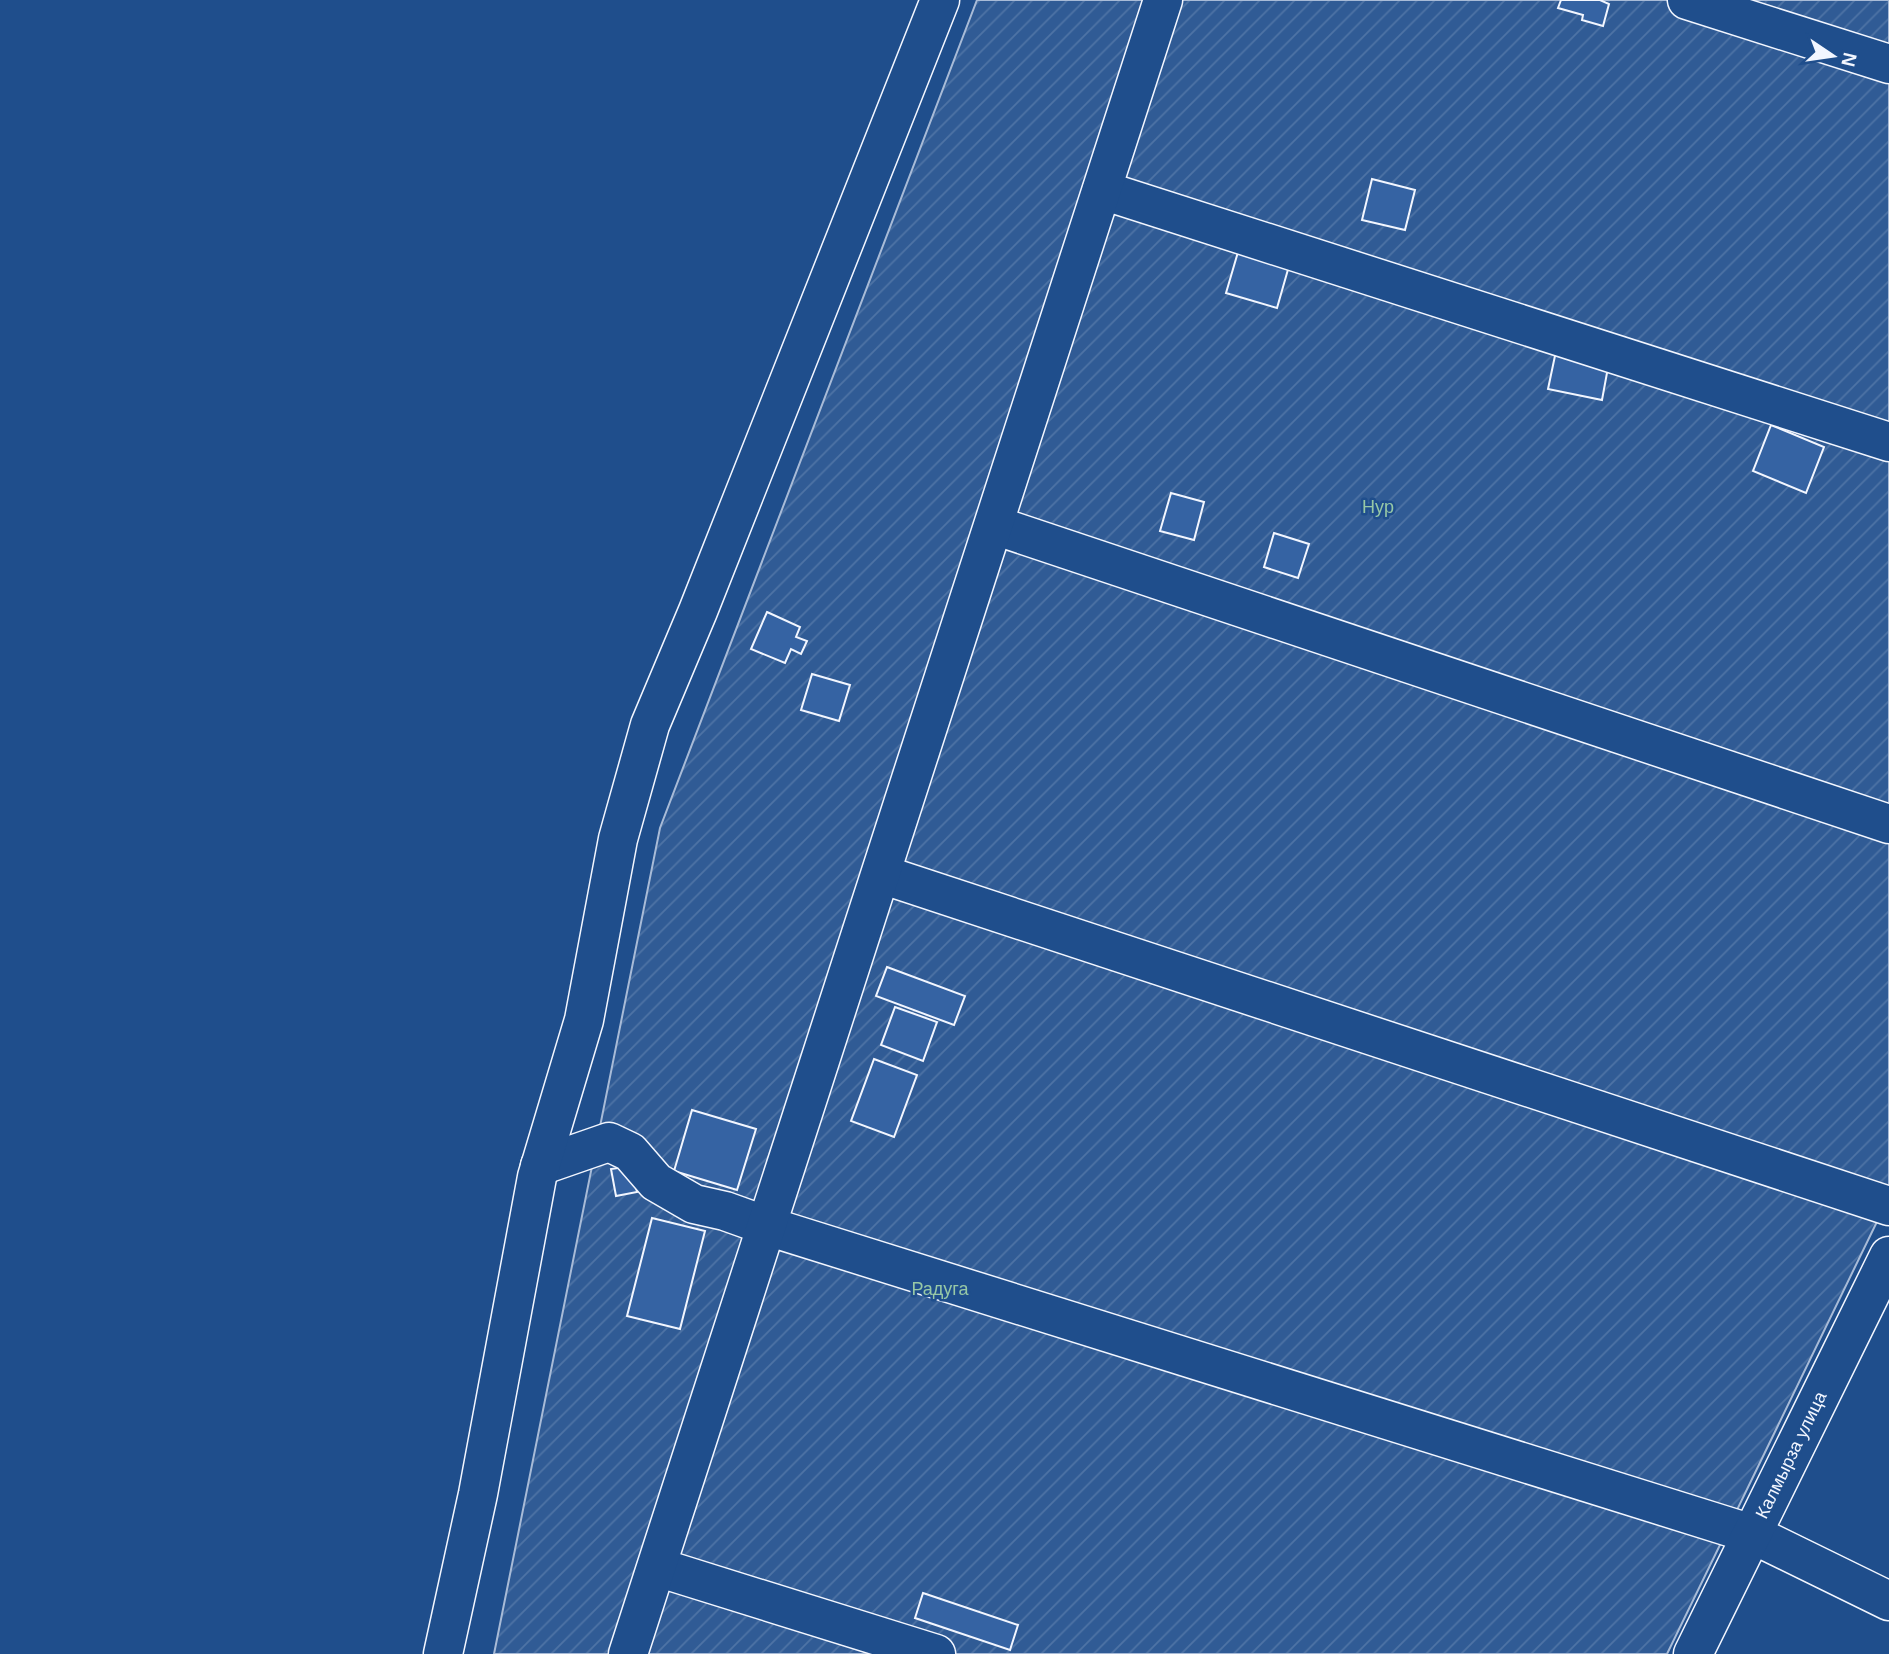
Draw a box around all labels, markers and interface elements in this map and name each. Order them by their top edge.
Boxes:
north arrow [1798,21,1868,91]
text: N [1837,51,1861,69]
park label: Нур [1362,497,1394,517]
park label: Радуга [911,1279,970,1299]
street label: Калмырза улица [1752,1387,1831,1522]

